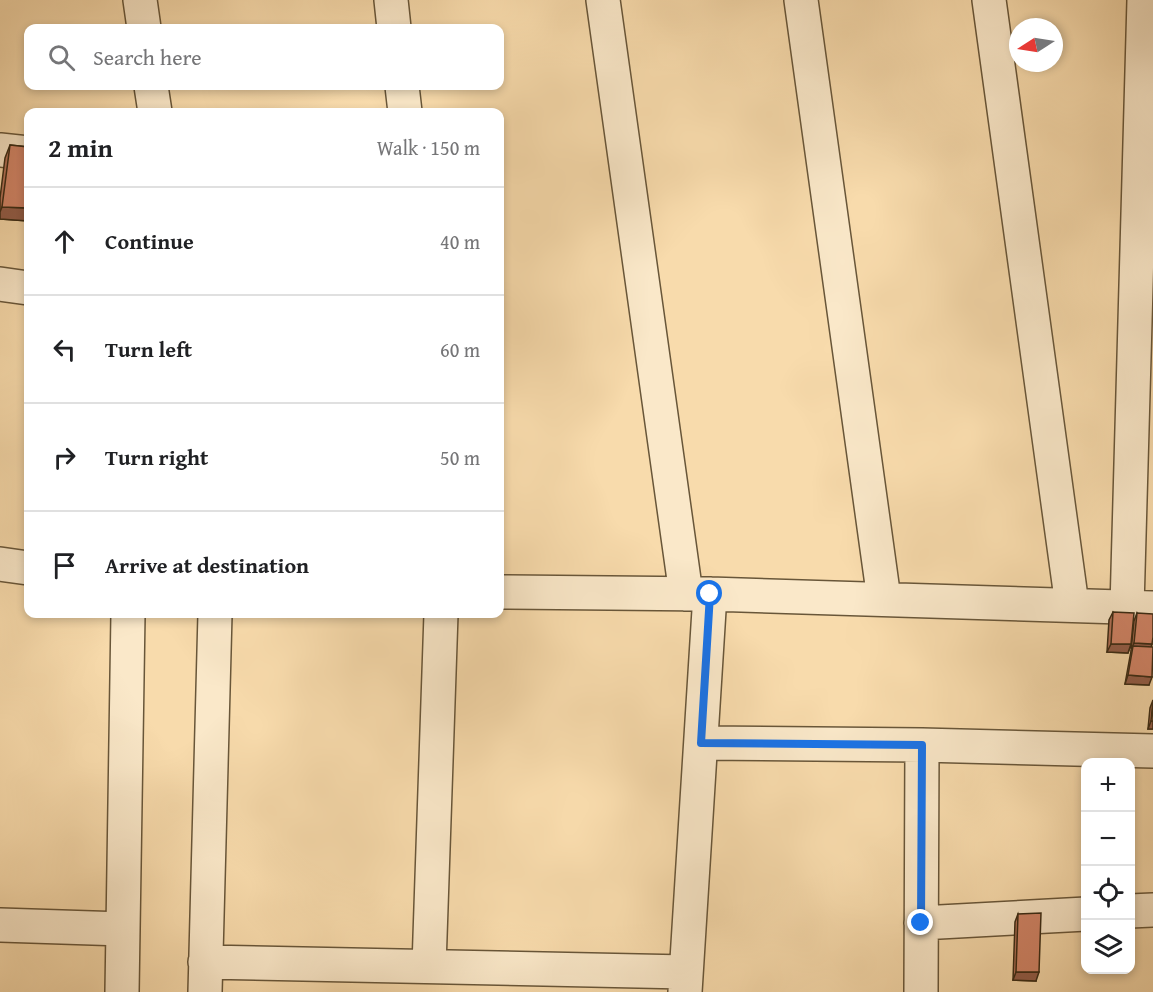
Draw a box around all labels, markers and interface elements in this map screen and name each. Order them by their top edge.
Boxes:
north arrow [1009,18,1063,72]
search box [24,24,504,90]
icon: search [45,41,78,74]
text: Search here [93,41,202,73]
text: 2 min [48,128,113,167]
text: Walk · 150 m [377,133,480,162]
icon: ahead [48,225,81,258]
text: Continue [105,225,194,257]
text: 40 m [440,227,480,256]
icon: left [48,333,81,366]
text: Turn left [105,333,192,365]
text: 60 m [440,335,480,364]
icon: right [48,441,81,474]
text: Turn right [105,441,208,473]
text: 50 m [440,443,480,472]
icon: arrive [48,549,81,582]
text: Arrive at destination [105,549,309,581]
route start [696,580,722,606]
map controls [1081,758,1135,974]
button: + [1081,758,1135,812]
button: − [1081,812,1135,866]
button: locate [1081,866,1135,920]
route end [907,909,933,935]
button: layers [1081,920,1135,974]

